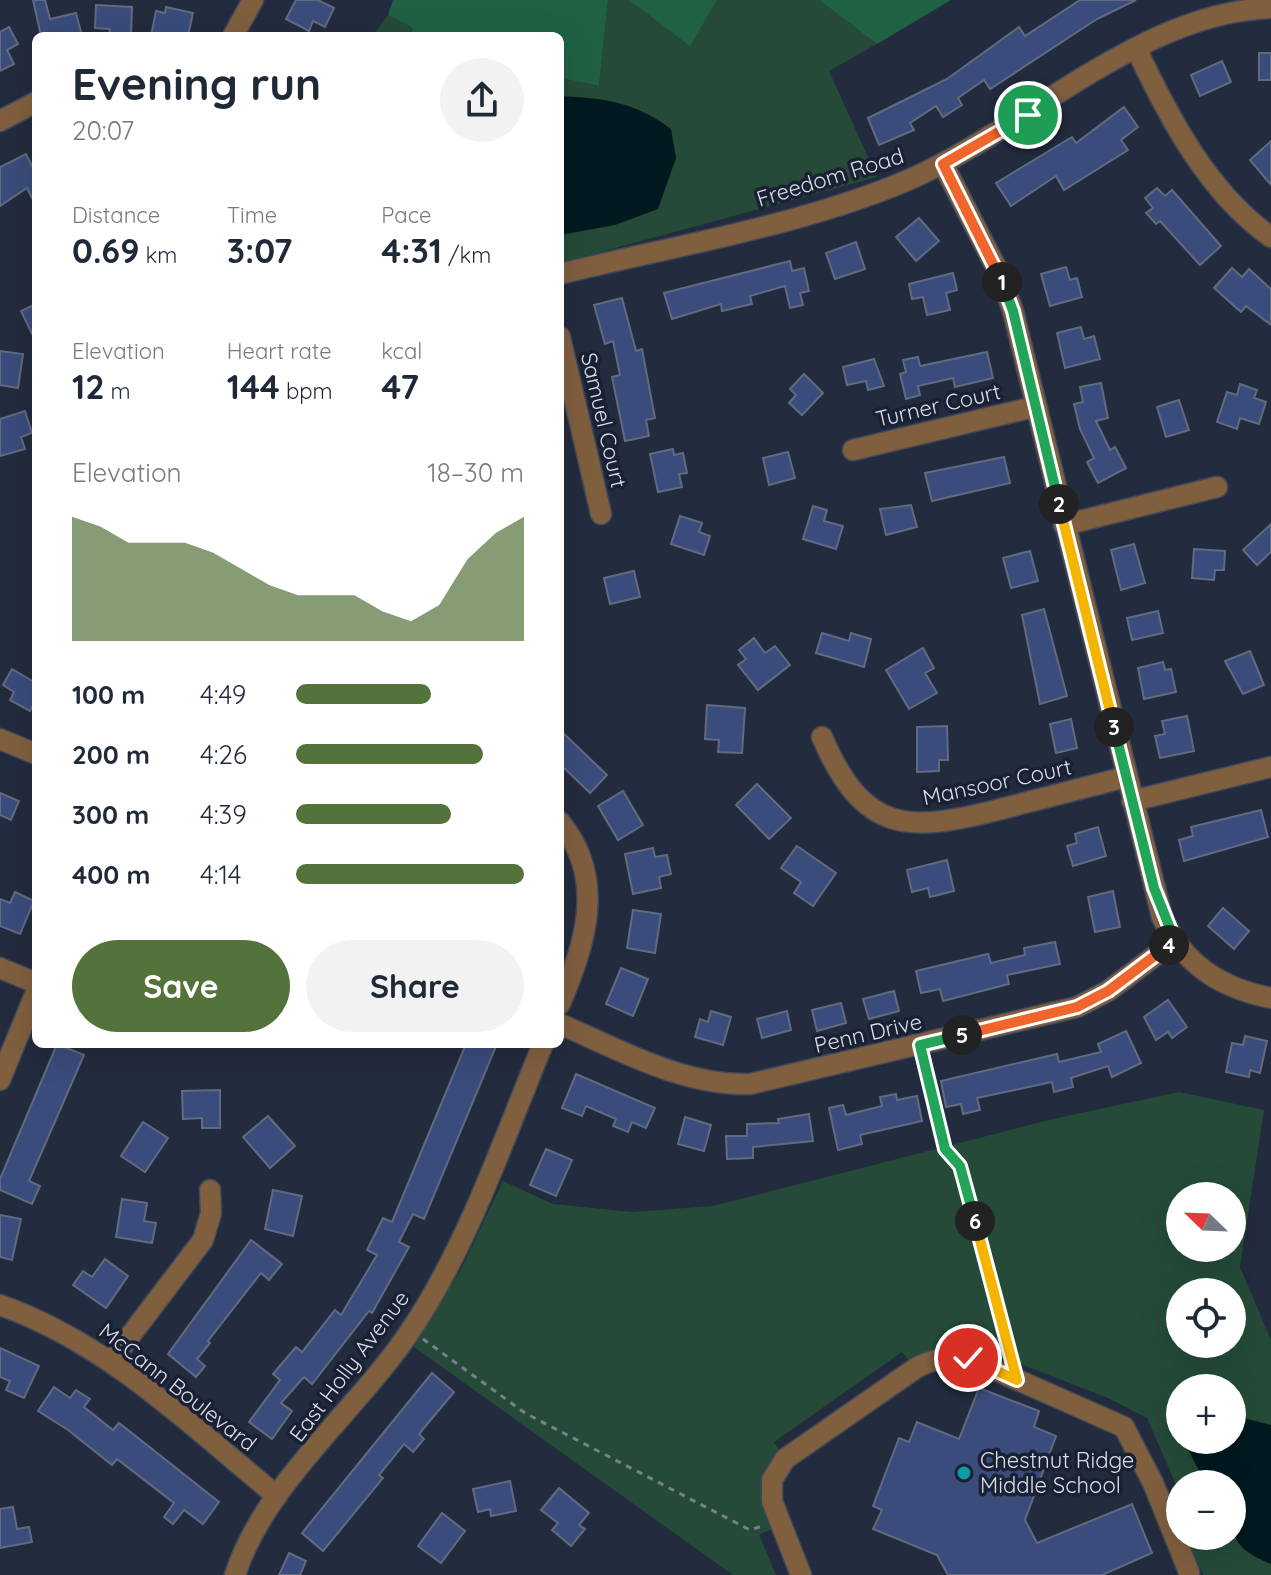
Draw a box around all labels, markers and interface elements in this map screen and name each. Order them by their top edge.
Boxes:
text: Evening run [72,56,321,111]
button: share [440,58,524,142]
pin [994,81,1062,149]
icon: arrive [1006,93,1050,137]
text: 20:07 [72,114,134,147]
street label: Freedom Road [753,141,907,213]
text: Distance [72,201,160,229]
text: Time [227,201,277,229]
text: Pace [381,201,432,229]
text: 0.69 [72,229,139,272]
text: 3:07 [227,229,292,272]
text: 4:31 [381,229,442,272]
text: km [139,241,177,269]
text: /km [442,241,491,269]
pin: 1 [982,262,1022,302]
text: 1 [998,268,1006,296]
text: Elevation [72,337,165,365]
text: Heart rate [227,337,332,365]
text: kcal [381,337,422,365]
street label: Samuel Court [575,350,633,490]
text: 12 [72,365,105,408]
text: 144 [227,365,280,408]
text: 47 [381,365,419,408]
text: m [105,377,131,405]
text: bpm [280,377,333,405]
street label: Turner Court [873,377,1003,433]
text: Elevation [72,456,182,489]
text: 18–30 m [427,456,524,489]
pin: 2 [1039,484,1079,524]
text: 2 [1053,490,1065,518]
text: 100 m [72,678,145,711]
text: 4:49 [200,678,246,711]
pin: 3 [1094,707,1134,747]
text: 3 [1108,713,1120,741]
text: 200 m [72,738,150,771]
text: 4:26 [200,738,247,771]
street label: Mansoor Court [920,753,1074,811]
text: 300 m [72,798,149,831]
text: 4:39 [200,798,247,831]
text: 400 m [72,858,150,891]
text: 4:14 [200,858,242,891]
pin: 4 [1149,925,1189,965]
text: 4 [1163,931,1175,959]
button: Save [72,940,290,1032]
button: Share [306,940,524,1032]
street label: Penn Drive [811,1007,925,1059]
pin: 5 [942,1015,982,1055]
text: 5 [956,1021,968,1049]
north arrow [1166,1182,1246,1262]
map controls [1166,1182,1246,1550]
pin: 6 [955,1201,995,1241]
text: 6 [969,1207,981,1235]
button: locate [1166,1278,1246,1358]
street label: East Holly Avenue [283,1285,415,1447]
street label: McCann Boulevard [94,1317,262,1457]
pin [934,1324,1002,1392]
icon: check [946,1336,990,1380]
button: + [1166,1374,1246,1454]
place label: Chestnut Ridge Middle School [980,1446,1134,1499]
marker: Chestnut Ridge Middle School [955,1464,973,1482]
button: − [1166,1470,1246,1550]

